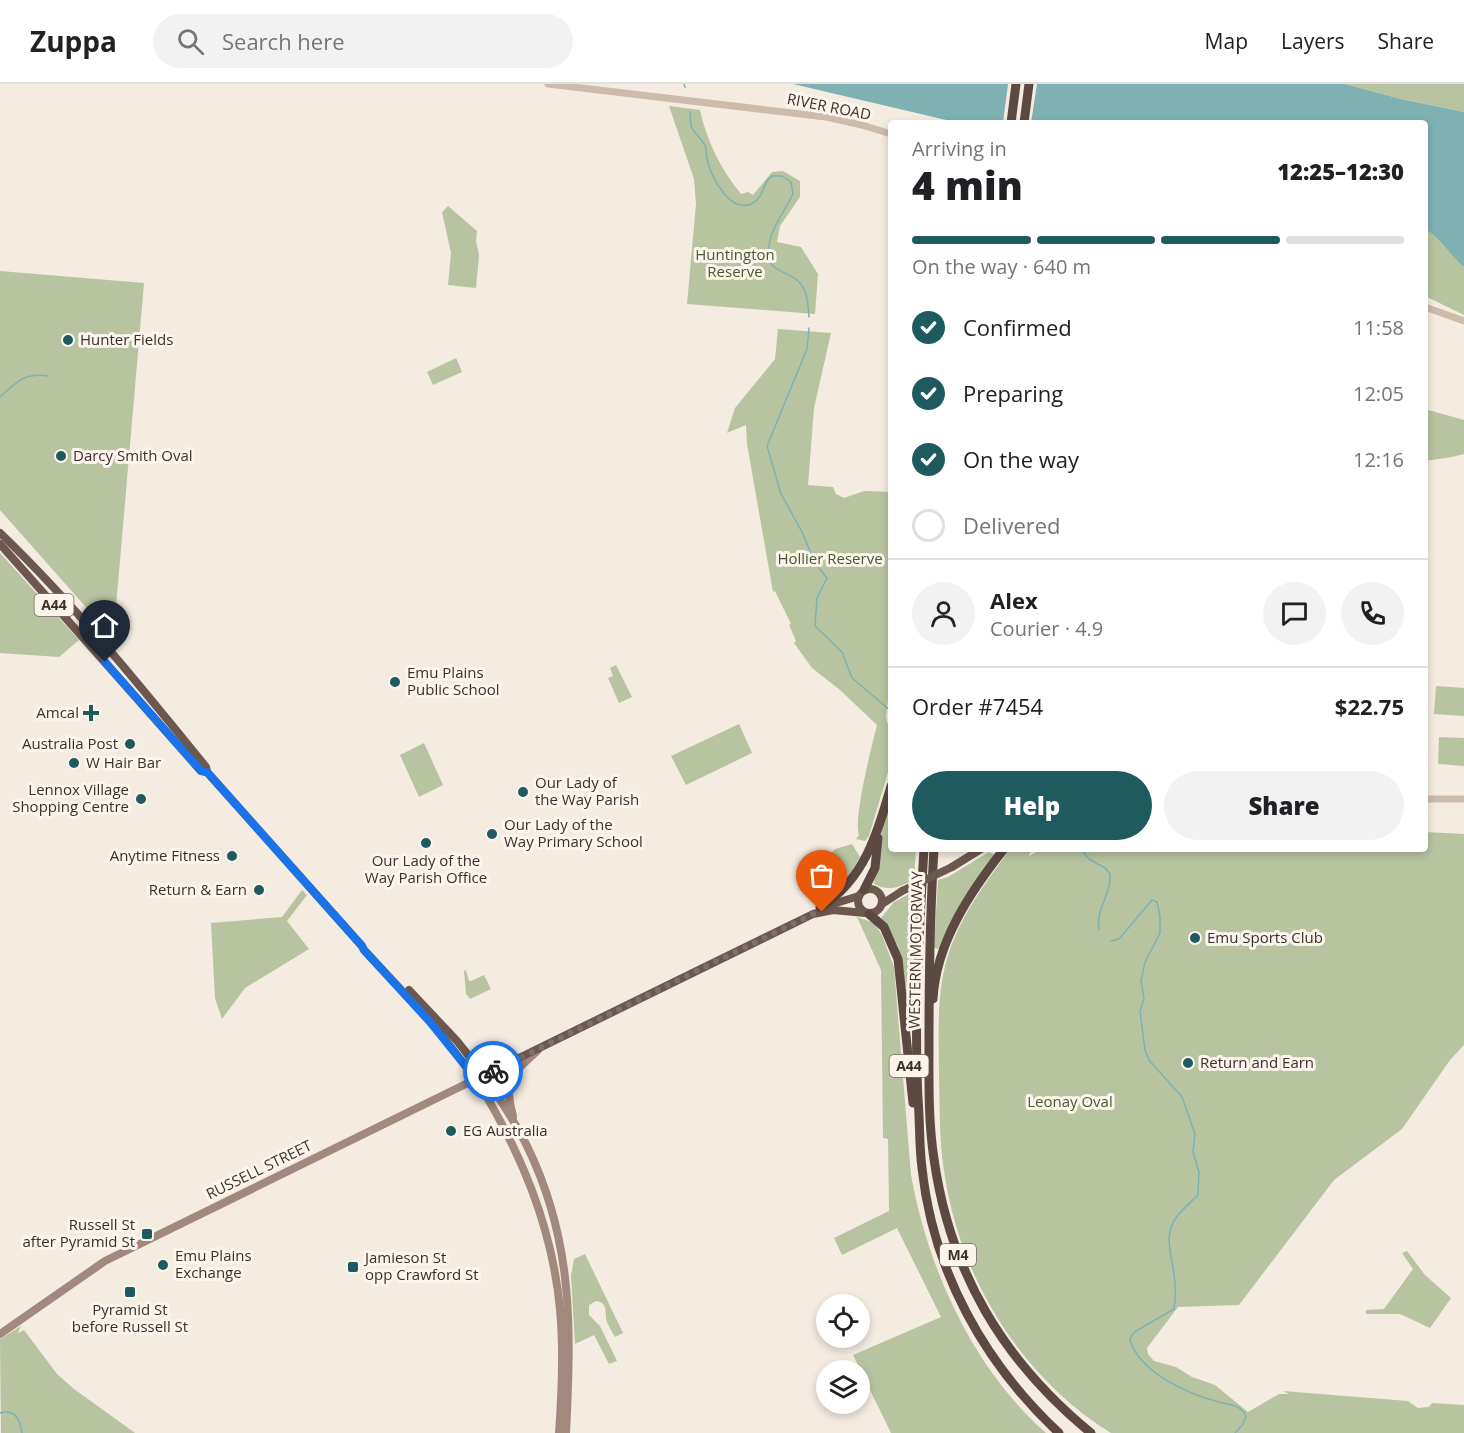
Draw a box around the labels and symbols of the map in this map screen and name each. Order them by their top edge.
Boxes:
street label: RIVER ROAD [785,88,873,124]
park label: Huntington Reserve [695,244,775,281]
place label: Hunter Fields [80,329,173,349]
marker: Hunter Fields [61,333,75,347]
place label: Darcy Smith Oval [73,445,193,465]
marker: Darcy Smith Oval [54,449,68,463]
park label: Hollier Reserve [777,548,883,568]
road number: A44 [34,594,74,616]
pin [79,600,130,662]
place label: Emu Plains Public School [407,662,500,699]
marker: Emu Plains Public School [388,675,402,689]
place label: Amcal [36,702,79,722]
marker: Amcal [84,706,98,720]
place label: Australia Post [22,733,118,753]
marker: Australia Post [123,737,137,751]
place label: W Hair Bar [86,752,161,772]
marker: W Hair Bar [67,756,81,770]
place label: Our Lady of the Way Parish [535,772,639,809]
place label: Lennox Village Shopping Centre [12,779,129,816]
marker: Our Lady of the Way Parish [516,785,530,799]
marker: Lennox Village Shopping Centre [134,792,148,806]
place label: Our Lady of the Way Primary School [504,814,643,851]
marker: Our Lady of the Way Primary School [485,827,499,841]
marker: Our Lady of the Way Parish Office [419,836,433,850]
place label: Anytime Fitness [110,845,220,865]
marker: Anytime Fitness [225,849,239,863]
place label: Our Lady of the Way Parish Office [365,850,487,887]
pin [796,850,847,912]
street label: WESTERN MOTORWAY [904,870,926,1029]
place label: Return & Earn [149,879,247,899]
marker: Return & Earn [252,883,266,897]
place label: Emu Sports Club [1207,927,1323,947]
marker: Emu Sports Club [1188,931,1202,945]
courier [463,1041,523,1101]
place label: Return and Earn [1200,1052,1314,1072]
road number: A44 [890,1055,928,1077]
marker: Return and Earn [1181,1056,1195,1070]
park label: Leonay Oval [1027,1091,1113,1111]
place label: EG Australia [463,1120,548,1140]
marker: EG Australia [444,1124,458,1138]
street label: RUSSELL STREET [202,1135,315,1203]
place label: Russell St after Pyramid St [23,1214,135,1251]
marker: Russell St after Pyramid St [140,1227,154,1241]
road number: M4 [940,1244,976,1266]
place label: Emu Plains Exchange [175,1245,252,1282]
place label: Jamieson St opp Crawford St [363,1247,479,1284]
marker: Emu Plains Exchange [156,1258,170,1272]
marker: Jamieson St opp Crawford St [346,1260,360,1274]
marker: Pyramid St before Russell St [123,1285,137,1299]
place label: Pyramid St before Russell St [72,1299,188,1336]

